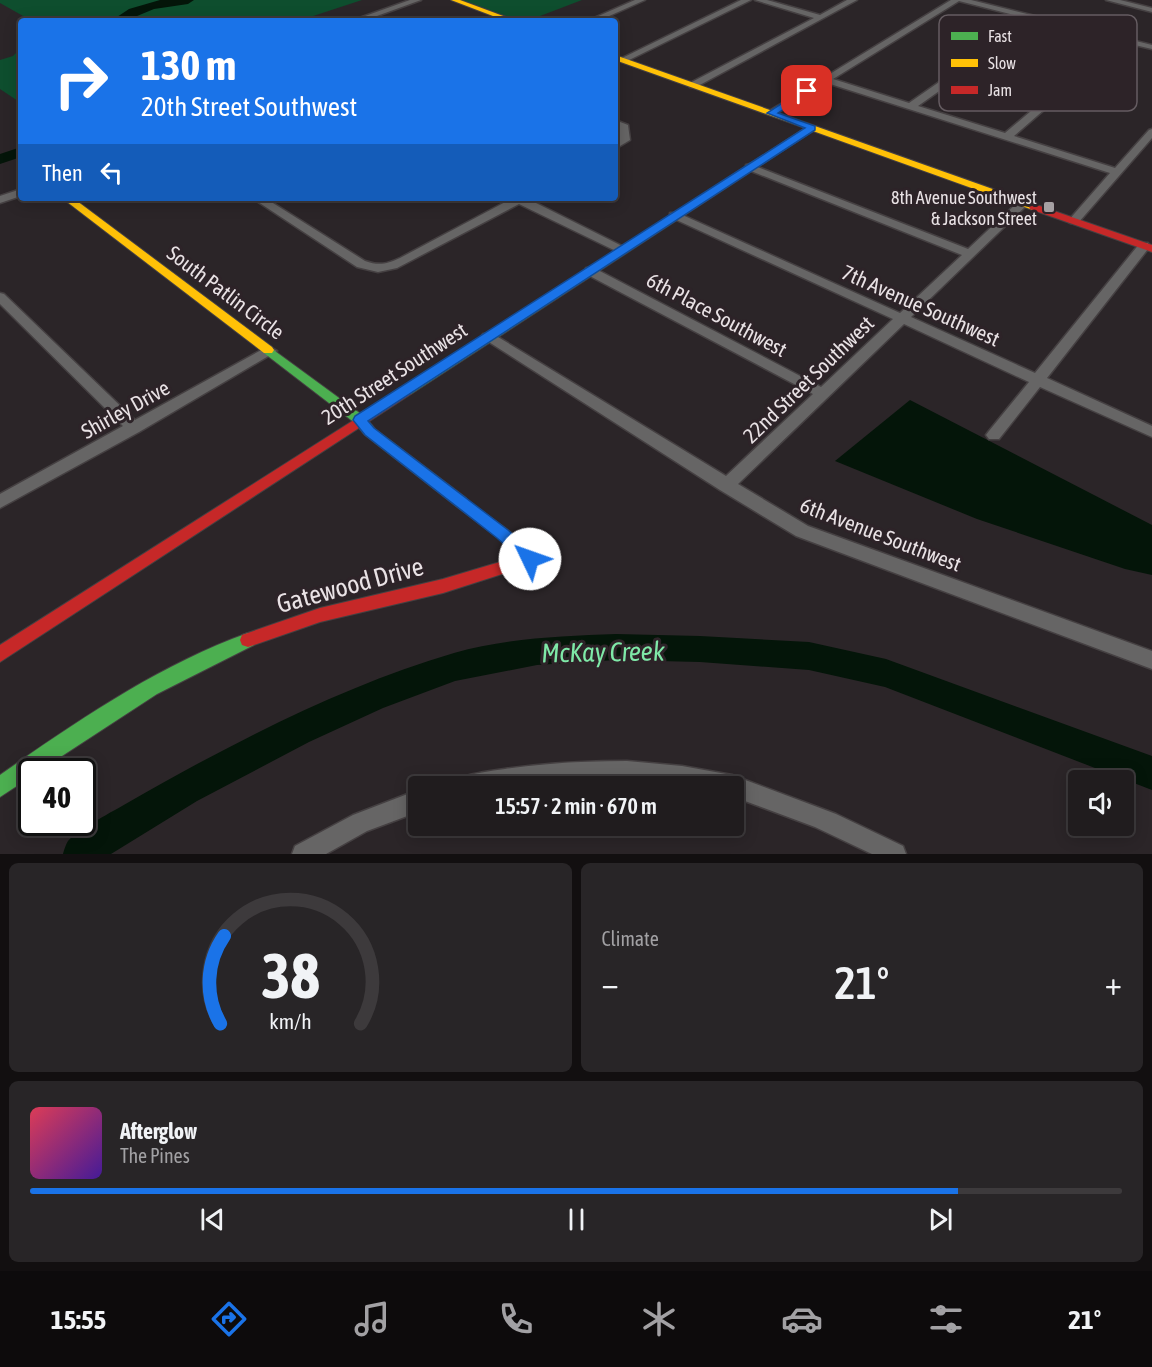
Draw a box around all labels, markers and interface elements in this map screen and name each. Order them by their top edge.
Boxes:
legend [939,15,1137,111]
text: Fast [988,27,1012,45]
text: 130 m [141,41,236,89]
icon: right [42,42,120,120]
text: Slow [988,54,1016,72]
pin [781,65,832,116]
icon: arrive [790,74,823,107]
text: Jam [988,81,1012,99]
text: 20th Street Southwest [141,91,357,122]
icon: left [95,156,128,189]
text: Then [42,160,83,186]
place label: 8th Avenue Southwest & Jackson Street [891,187,1037,229]
marker: 8th Avenue Southwest & Jackson Street [1042,200,1056,214]
street label: South Patlin Circle [163,240,289,344]
street label: 7th Avenue Southwest [838,259,1004,351]
street label: 6th Place Southwest [643,267,791,361]
street label: 22nd Street Southwest [738,311,878,447]
street label: 20th Street Southwest [317,317,471,429]
street label: Shirley Drive [77,375,173,443]
street label: 6th Avenue Southwest [797,492,965,576]
position arrow [498,527,562,591]
street label: Gatewood Drive [273,551,427,619]
water label: McKay Creek [541,635,666,669]
speed limit sign: 40 [18,758,96,836]
map controls [1068,770,1134,836]
button: sound [1068,770,1134,836]
text: 15:57 · 2 min · 670 m [495,793,657,819]
text: Climate [602,927,659,950]
text: 38 [261,940,320,1011]
text: 21° [834,957,889,1009]
text: − [602,964,619,1002]
text: + [1105,964,1122,1002]
text: km/h [269,1010,312,1035]
text: Afterglow [120,1118,197,1144]
text: The Pines [120,1144,190,1167]
icon: previous [196,1203,229,1236]
icon: pause [560,1203,593,1236]
icon: next [924,1203,957,1236]
icon: directions [208,1298,250,1340]
icon: music [351,1298,393,1340]
icon: phone [495,1298,537,1340]
icon: climate [638,1298,680,1340]
icon: car [781,1298,823,1340]
icon: filters [925,1298,967,1340]
text: 15:55 [51,1304,106,1335]
text: 21° [1068,1304,1101,1335]

